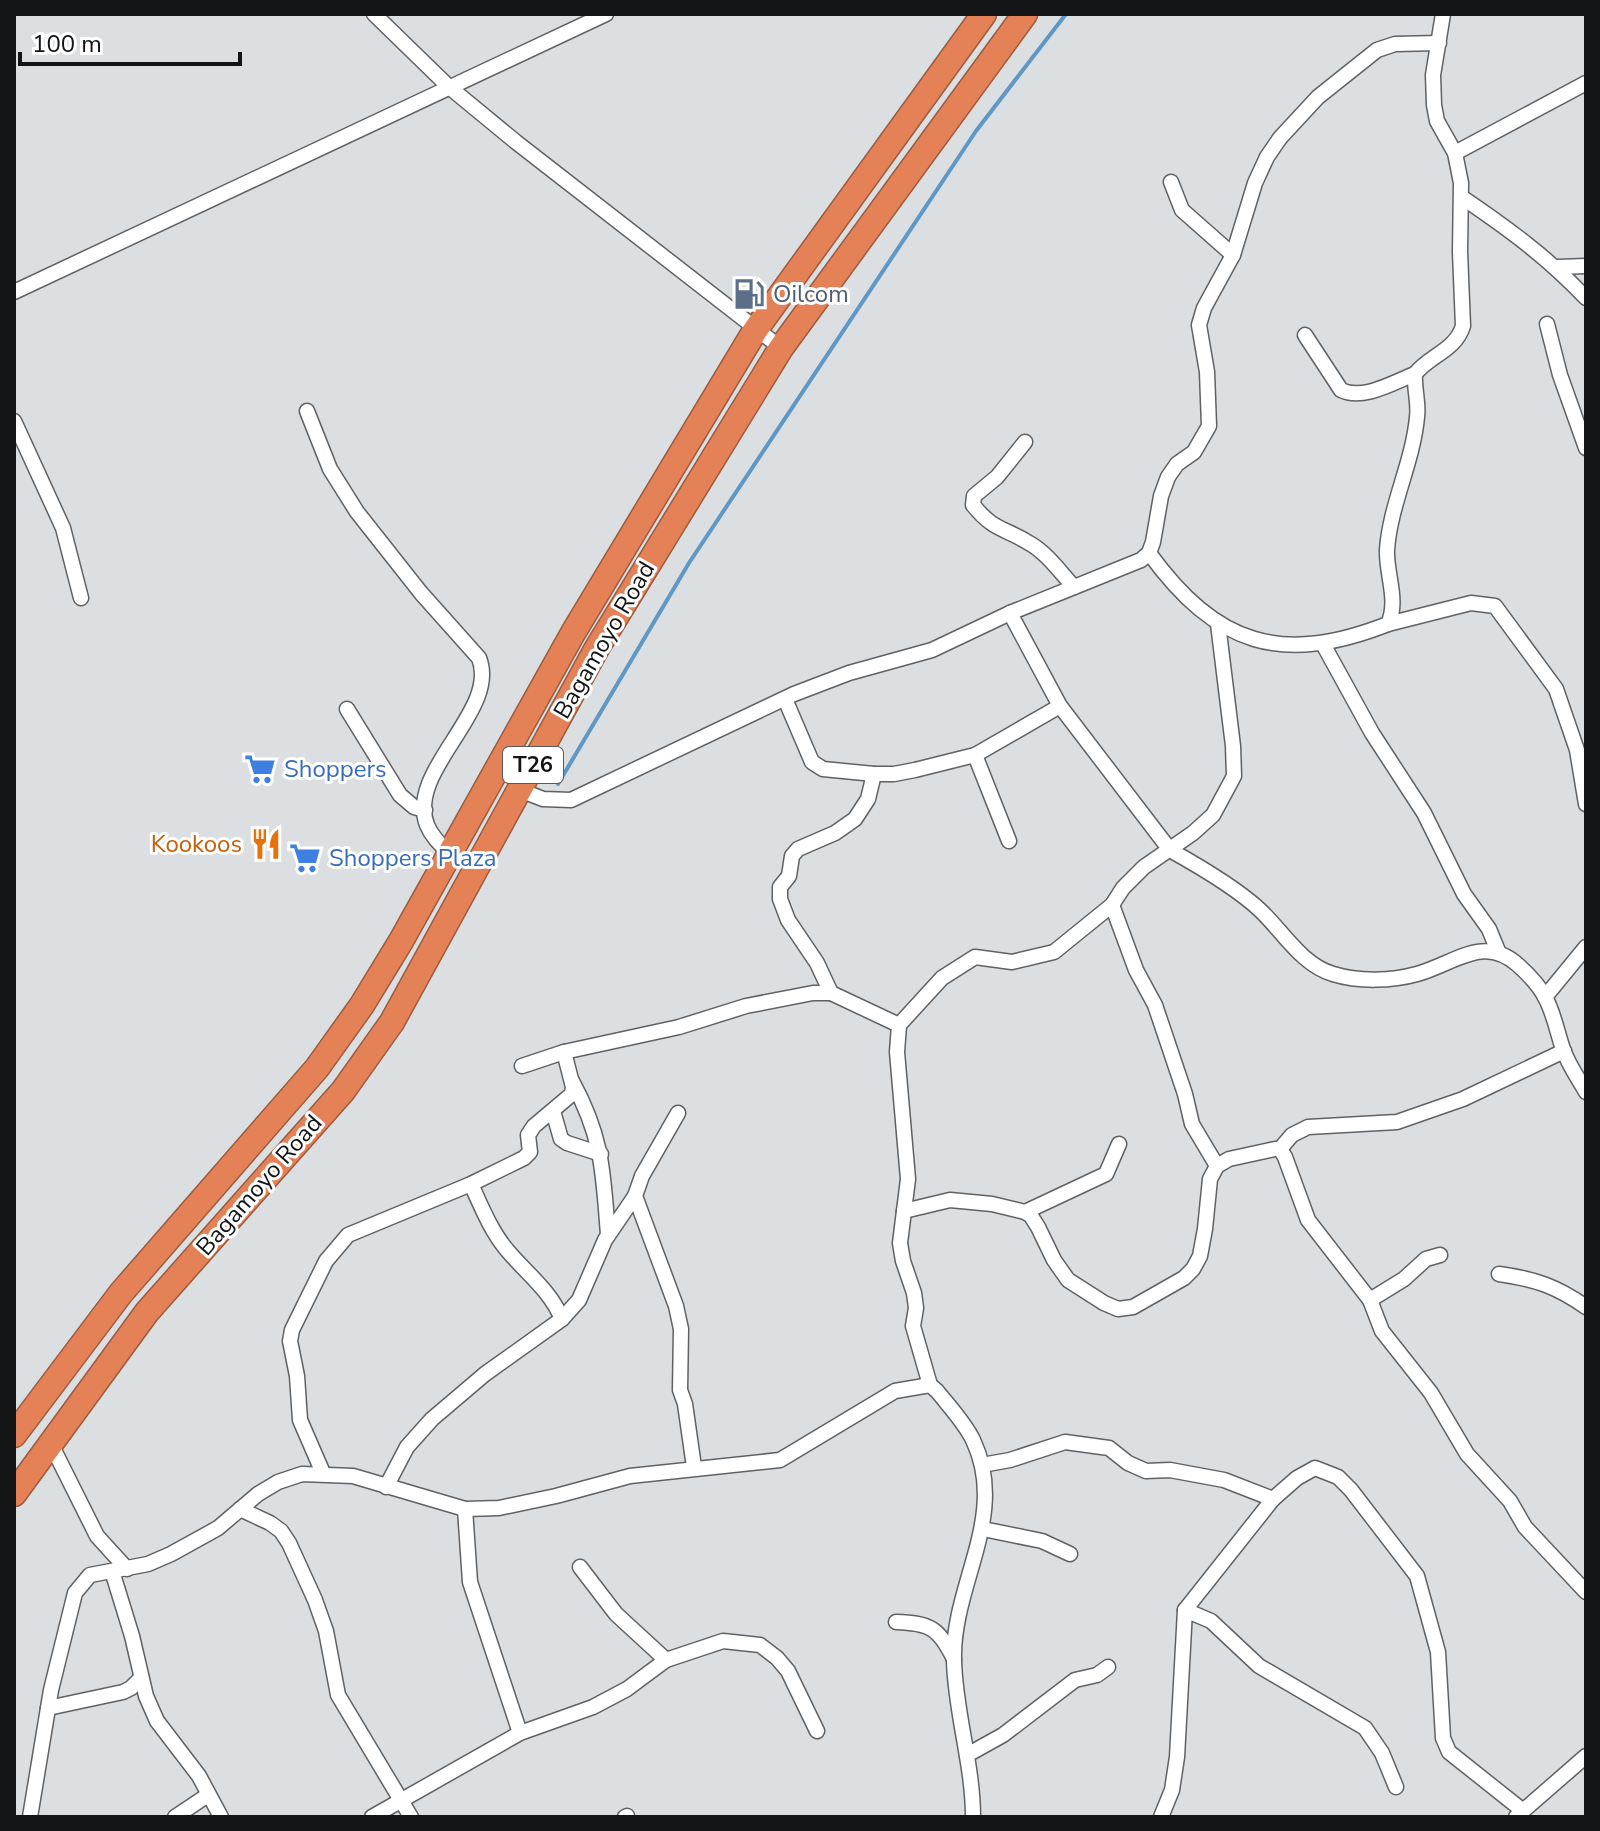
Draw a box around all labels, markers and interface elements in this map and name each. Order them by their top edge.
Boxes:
scale bar [20,16,240,66]
text: 100 m [32,28,102,60]
fuel station icon: Oilcom [732,277,766,311]
place label: Oilcom [773,278,849,310]
street label: Bagamoyo Road [546,555,662,725]
road number: T26 [503,747,563,783]
supermarket icon: Shoppers [243,752,277,786]
place label: Shoppers [284,753,387,785]
restaurant icon: Kookoos [249,827,283,861]
place label: Kookoos [151,828,242,860]
supermarket icon: Shoppers Plaza [288,841,322,875]
place label: Shoppers Plaza [329,842,496,874]
street label: Bagamoyo Road [189,1108,329,1262]

